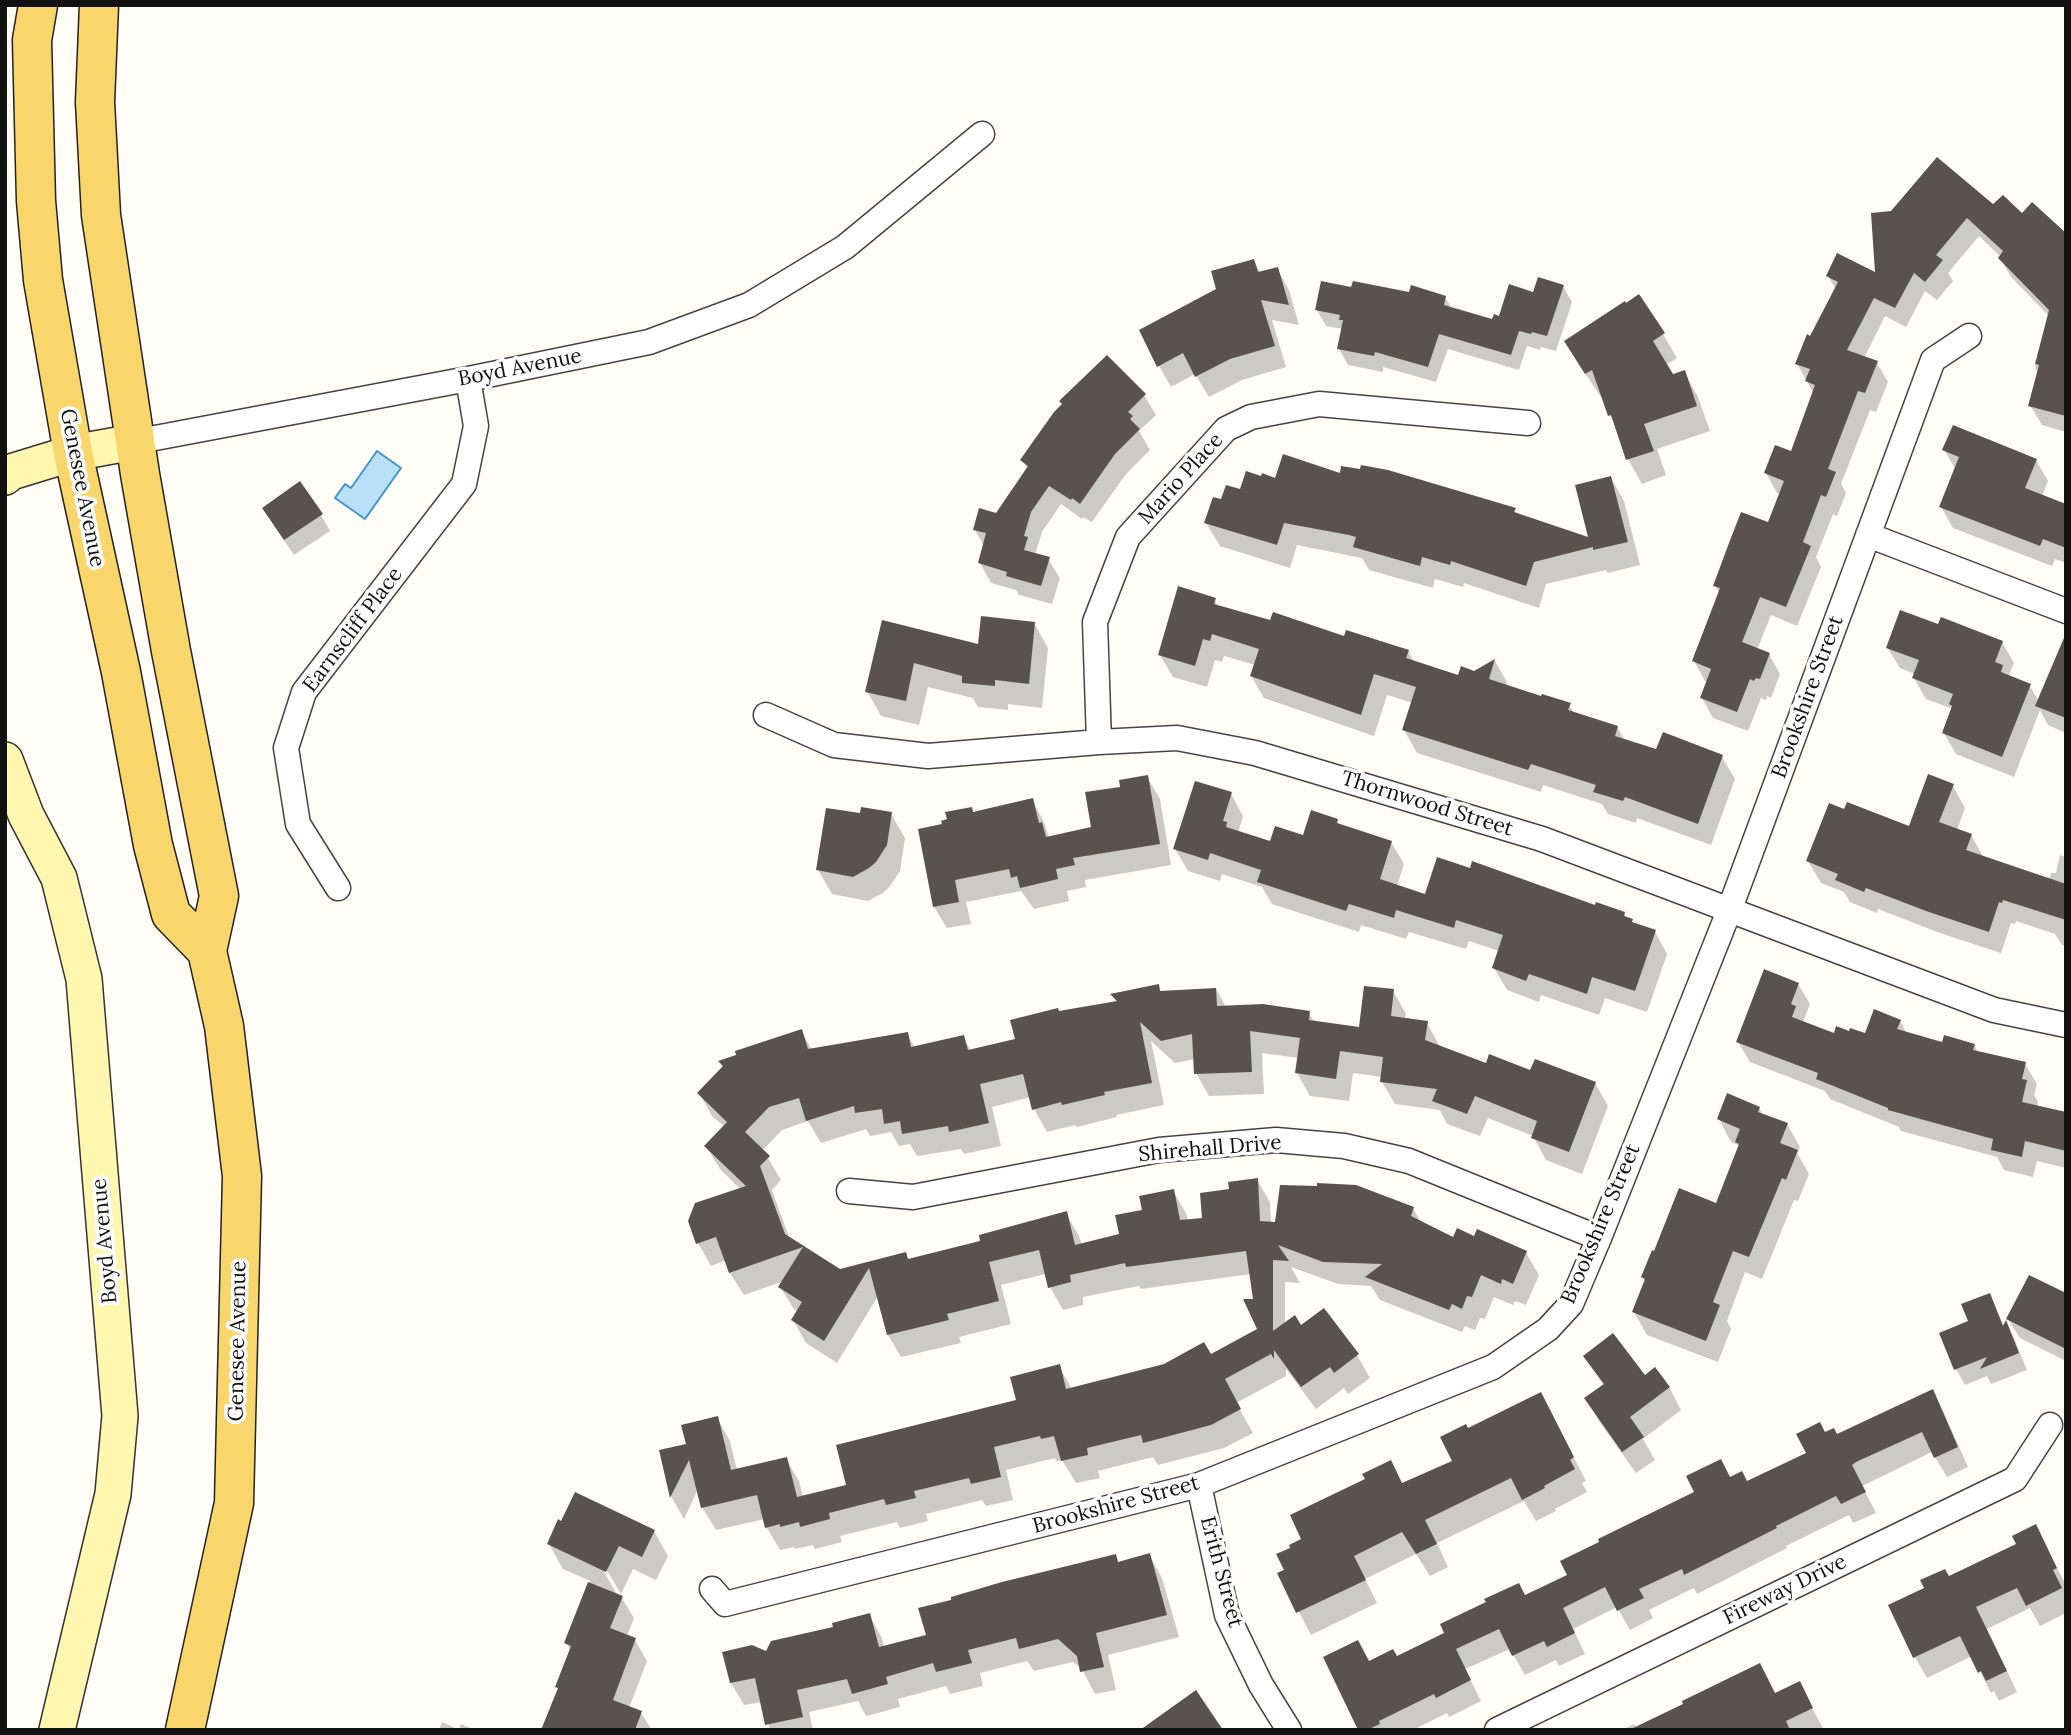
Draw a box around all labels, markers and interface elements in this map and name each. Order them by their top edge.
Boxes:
street label: Boyd Avenue [456,344,584,392]
street label: Genesee Avenue [54,407,110,569]
street label: Mario Place [1133,428,1229,530]
street label: Earnscliff Place [298,563,408,697]
street label: Brookshire Street [1767,612,1849,782]
street label: Thornwood Street [1338,766,1516,842]
street label: Shirehall Drive [1137,1130,1283,1168]
street label: Brookshire Street [1556,1140,1646,1308]
street label: Boyd Avenue [87,1177,123,1305]
street label: Genesee Avenue [224,1260,252,1422]
street label: Brookshire Street [1030,1471,1202,1539]
street label: Erith Street [1194,1514,1248,1630]
street label: Fireway Drive [1719,1549,1851,1631]

